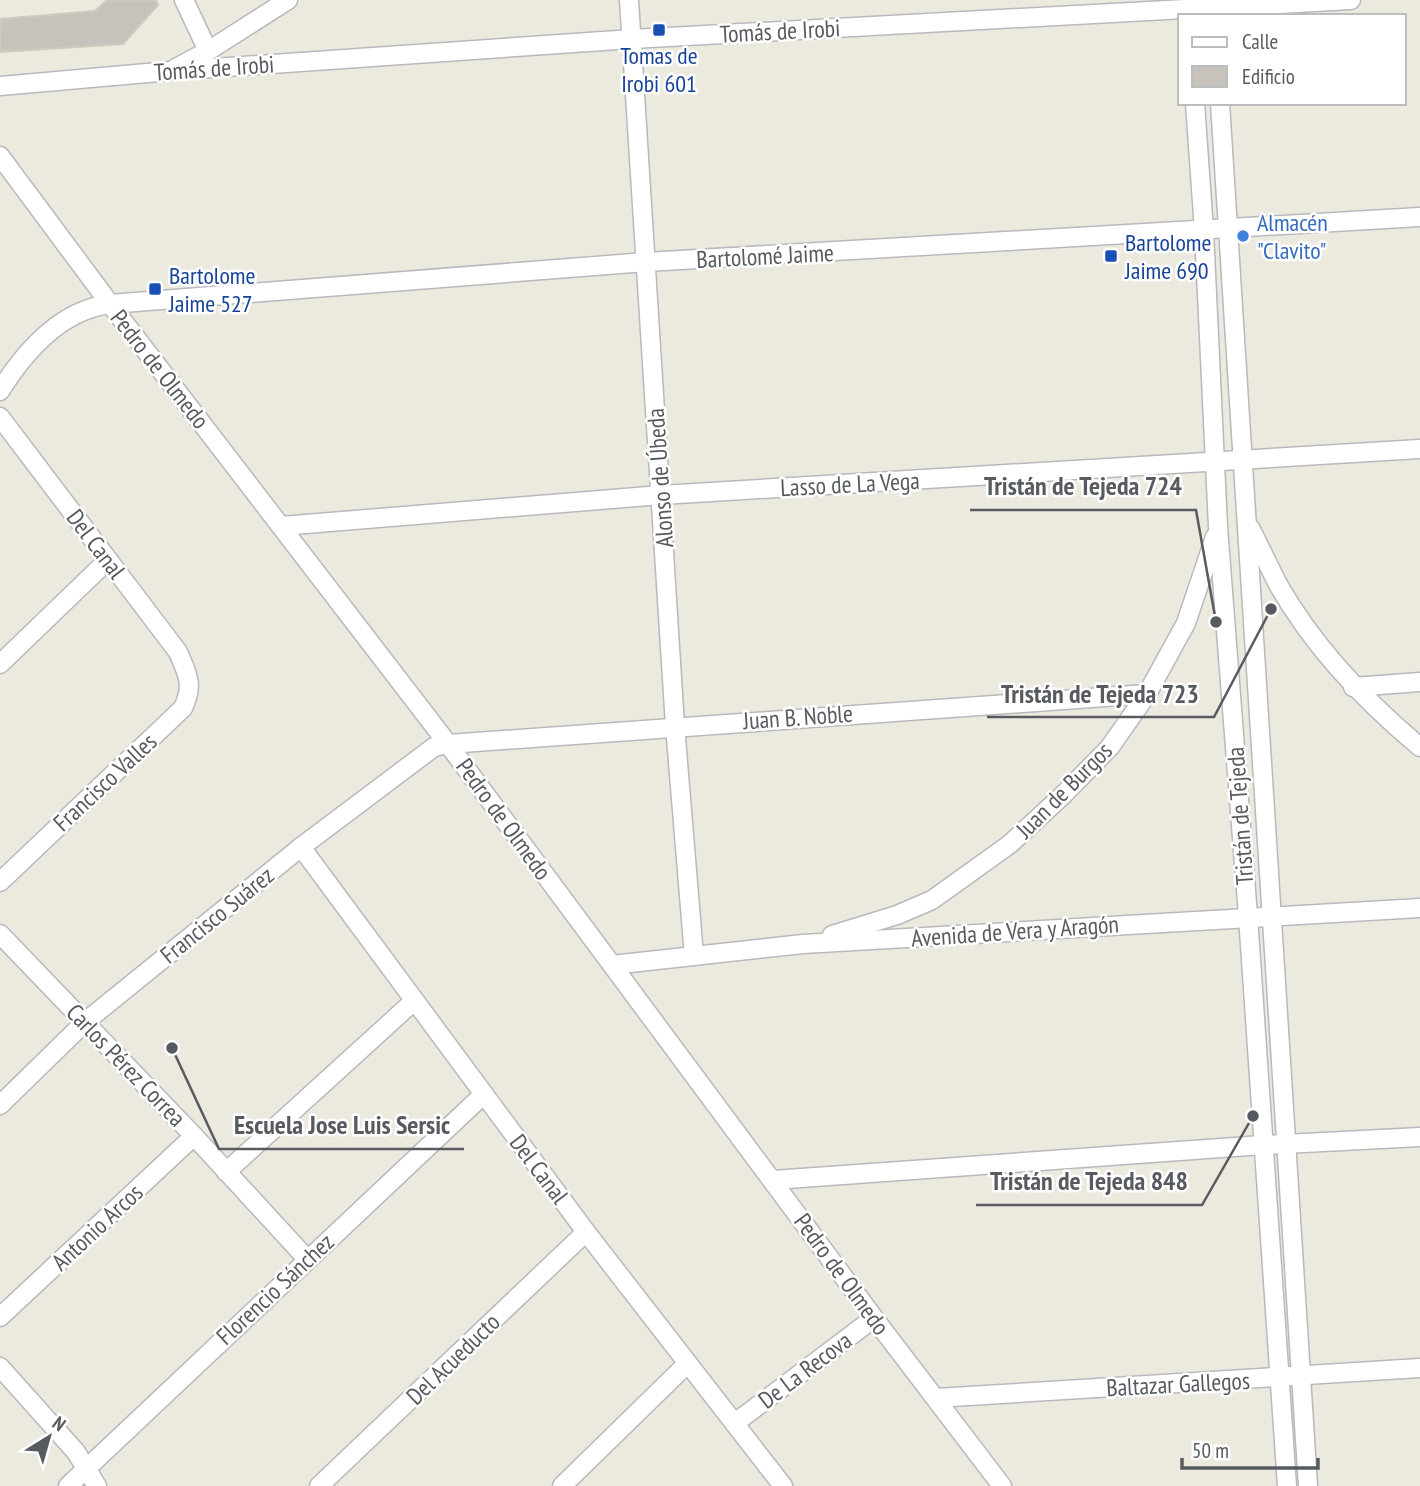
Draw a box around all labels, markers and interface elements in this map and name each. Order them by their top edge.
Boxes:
street label: Tomás de Irobi [719,12,841,50]
legend [1178,14,1406,105]
marker: Tomas de Irobi 601 [651,22,667,38]
text: Calle [1242,28,1278,55]
place label: Tomas de Irobi 601 [620,40,698,99]
street label: Tomás de Irobi [153,48,275,88]
text: Edificio [1242,63,1295,90]
place label: Almacén "Clavito" [1257,207,1328,266]
place label: Bartolome Jaime 690 [1124,227,1211,286]
marker: Almacén "Clavito" [1235,228,1251,244]
street label: Bartolomé Jaime [696,237,834,275]
marker: Bartolome Jaime 690 [1103,248,1119,264]
place label: Bartolome Jaime 527 [168,260,255,319]
marker: Bartolome Jaime 527 [147,281,163,297]
street label: Pedro de Olmedo [104,303,216,435]
street label: Alonso de Úbeda [640,407,680,549]
callout: Tristán de Tejeda 724 [970,463,1196,510]
street label: Lasso de La Vega [779,465,921,503]
text: Tristán de Tejeda 724 [984,469,1182,502]
street label: Del Canal [60,503,132,585]
callout: Tristán de Tejeda 723 [987,670,1214,717]
text: Tristán de Tejeda 723 [1001,677,1199,710]
street label: Juan B. Noble [741,698,854,736]
street label: Francisco Valles [47,726,163,838]
street label: Juan de Burgos [1009,735,1119,845]
street label: Tristán de Tejeda [1220,746,1260,886]
street label: Pedro de Olmedo [449,752,559,886]
street label: Francisco Suárez [154,860,280,970]
street label: Avenida de Vera y Aragón [910,908,1120,954]
street label: Carlos Pérez Correa [60,997,192,1133]
callout: Escuela Jose Luis Sersic [219,1102,464,1149]
text: Escuela Jose Luis Sersic [234,1108,450,1141]
street label: Del Canal [503,1128,575,1210]
callout: Tristán de Tejeda 848 [976,1158,1202,1205]
text: Tristán de Tejeda 848 [990,1164,1188,1197]
street label: Antonio Arcos [45,1177,149,1277]
street label: Pedro de Olmedo [787,1207,897,1341]
street label: Florencio Sánchez [210,1227,340,1351]
street label: Del Acueducto [400,1307,506,1411]
street label: De La Recova [752,1325,858,1415]
street label: Baltazar Gallegos [1105,1365,1251,1403]
north arrow [14,1402,84,1472]
text: N [48,1411,71,1436]
scale bar [1182,1426,1318,1470]
text: 50 m [1192,1437,1229,1464]

